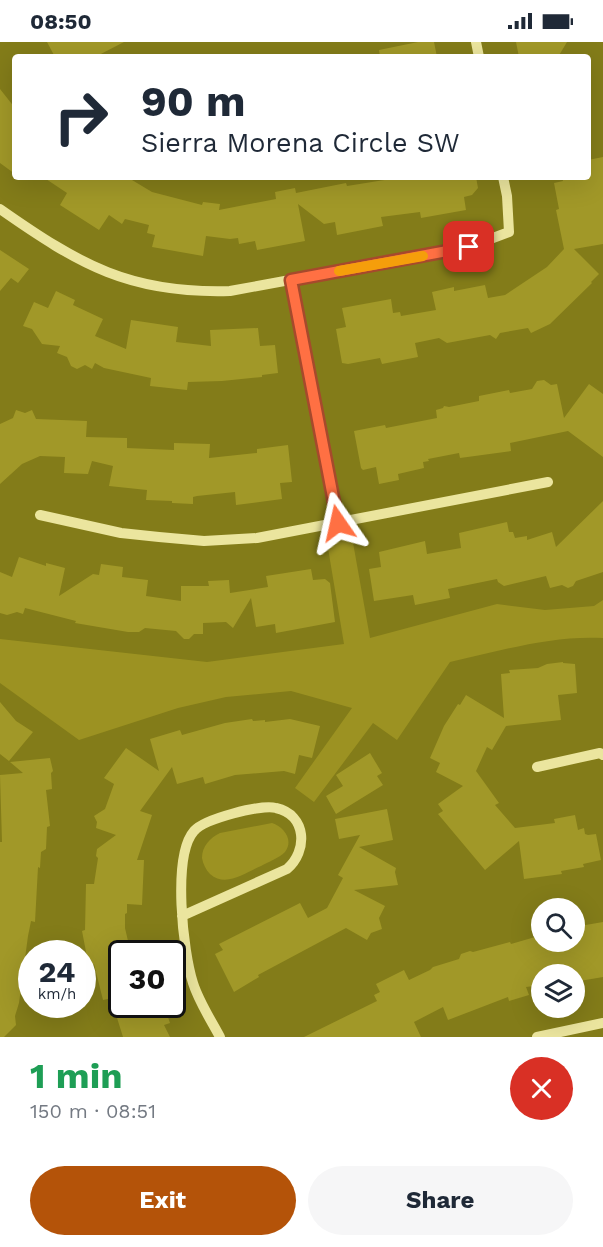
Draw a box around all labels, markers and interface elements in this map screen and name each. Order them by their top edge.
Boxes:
text: 08:50 [30,9,92,34]
text: 90 m [141,77,245,126]
icon: right [42,78,120,156]
text: Sierra Morena Circle SW [141,127,460,159]
pin [443,221,494,272]
icon: arrive [452,230,485,263]
position arrow [306,491,370,555]
map controls [531,898,585,1018]
button: search [531,898,585,952]
speed limit sign: 30 [108,940,186,1018]
text: 24 [39,954,75,989]
button: layers [531,964,585,1018]
text: km/h [38,985,76,1003]
text: 1 min [30,1055,122,1097]
button: close [510,1057,573,1120]
text: 150 m · 08:51 [30,1099,156,1123]
button: Exit [30,1166,296,1235]
button: Share [308,1166,573,1235]

